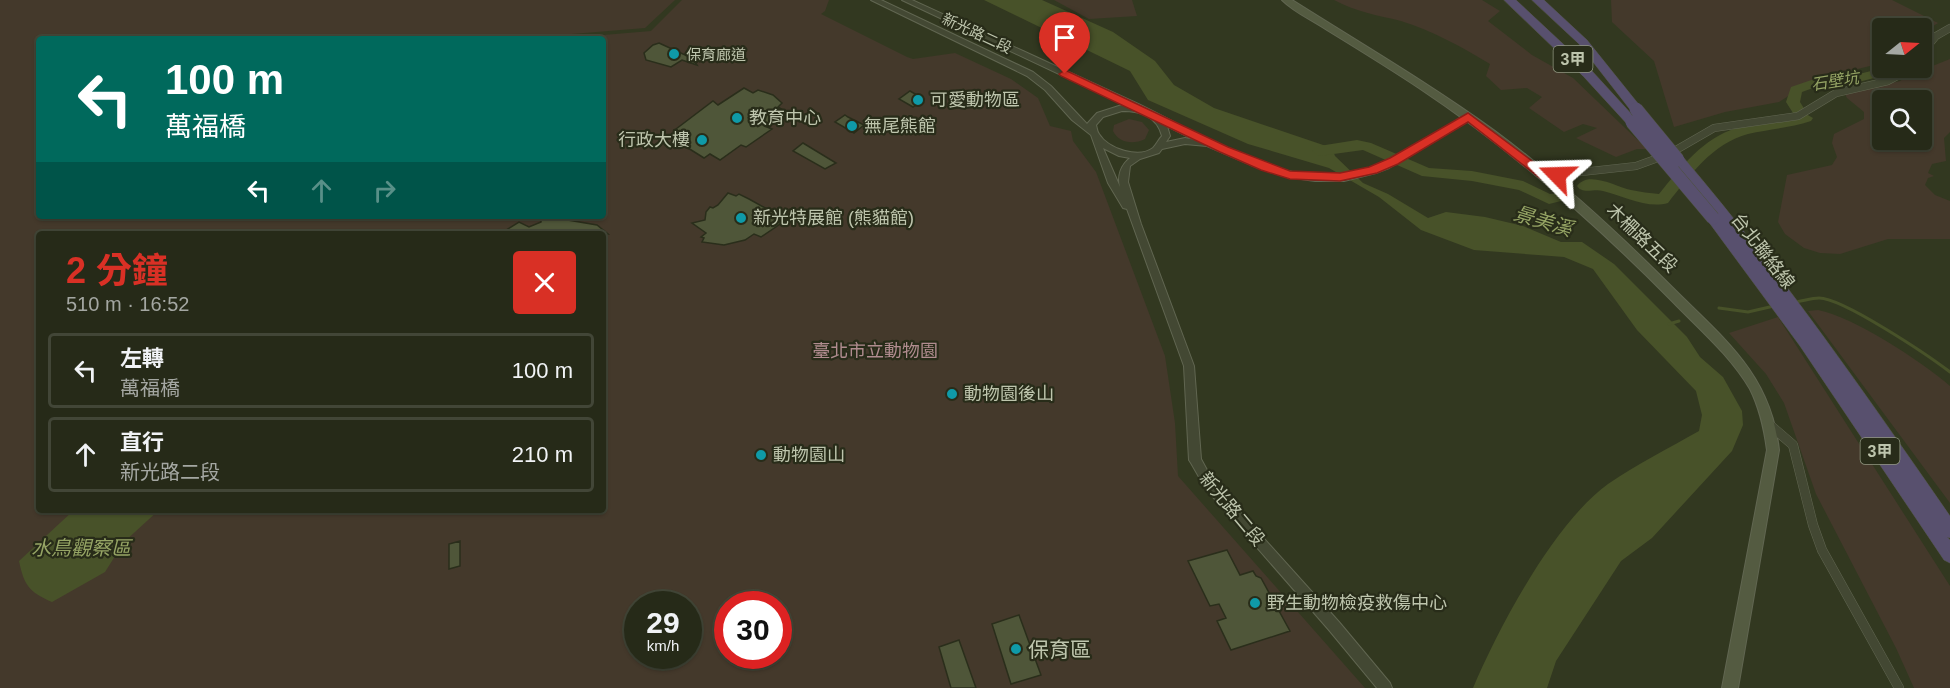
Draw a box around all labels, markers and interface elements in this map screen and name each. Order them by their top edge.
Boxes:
street label: 新光路二段 [939,9,1015,57]
pin [1039,12,1090,74]
north arrow [1872,18,1932,78]
map controls [1872,18,1932,150]
icon: arrive [1048,21,1081,54]
place label: 保育廊道 [686,46,746,63]
road number: 3甲 [1554,46,1592,72]
marker: 保育廊道 [667,47,681,61]
text: 100 m [165,56,284,103]
icon: left [66,60,144,138]
water label: 石壁坑 [1810,69,1862,93]
place label: 可愛動物區 [930,90,1020,110]
button: search [1872,90,1932,150]
marker: 可愛動物區 [911,93,925,107]
place label: 教育中心 [749,108,821,128]
marker: 教育中心 [730,111,744,125]
text: 萬福橋 [165,112,246,142]
place label: 無尾熊館 [864,116,936,136]
marker: 無尾熊館 [845,119,859,133]
place label: 行政大樓 [618,130,690,150]
marker: 行政大樓 [695,133,709,147]
position arrow [1525,143,1589,207]
icon: left [242,174,275,207]
icon: ahead [305,174,338,207]
icon: right [368,174,401,207]
street label: 木柵路五段 [1603,200,1681,276]
water label: 景美溪 [1511,202,1578,241]
place label: 新光特展館 (熊貓館) [753,208,914,228]
street label: 台北聯絡線 [1727,209,1799,293]
marker: 新光特展館 (熊貓館) [734,211,748,225]
text: 2 分鐘 [66,250,168,291]
button: close [513,251,576,314]
text: 510 m · 16:52 [66,293,189,315]
park label: 臺北市立動物園 [812,341,938,361]
text: 左轉 [120,346,164,371]
icon: left [69,354,102,387]
text: 100 m [512,358,573,383]
text: 萬福橋 [120,377,180,399]
place label: 動物園後山 [964,384,1054,404]
marker: 動物園後山 [945,387,959,401]
text: 直行 [120,430,164,455]
icon: ahead [69,438,102,471]
road number: 3甲 [1860,438,1900,464]
text: 210 m [512,442,573,467]
place label: 動物園山 [773,445,845,465]
marker: 動物園山 [754,448,768,462]
text: 新光路二段 [120,461,220,483]
street label: 新光路二段 [1195,468,1269,550]
water label: 水鳥觀察區 [31,537,134,559]
speed limit sign: 30 [714,591,792,669]
place label: 野生動物檢疫救傷中心 [1267,593,1447,613]
marker: 野生動物檢疫救傷中心 [1248,596,1262,610]
text: 29 [646,606,680,639]
text: km/h [647,637,679,654]
place label: 保育區 [1028,638,1091,661]
marker: 保育區 [1009,642,1023,656]

